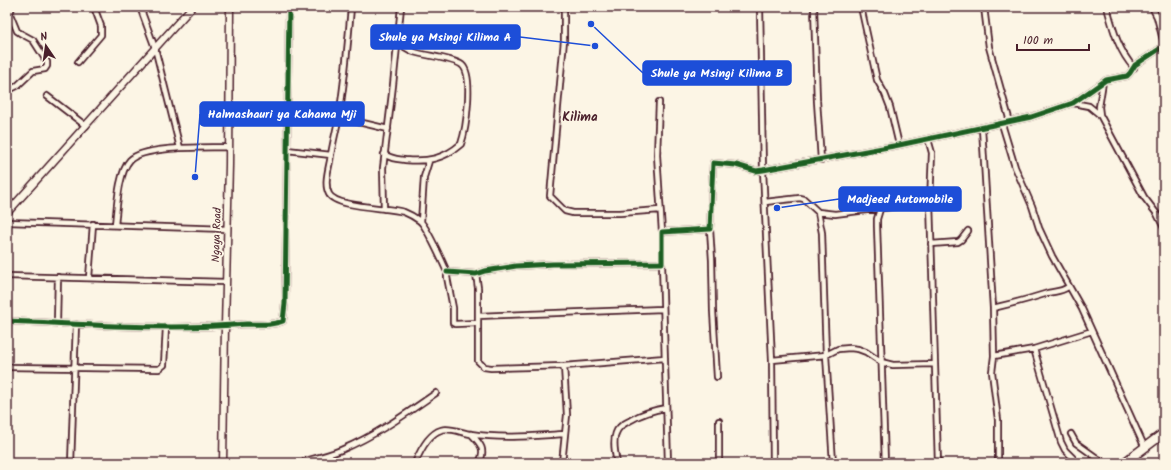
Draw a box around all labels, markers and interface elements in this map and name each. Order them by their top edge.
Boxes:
callout: Shule ya Msingi Kilima A [371,25,520,49]
north arrow [26,26,66,66]
scale bar [1017,26,1089,52]
text: N [39,28,49,47]
text: Shule ya Msingi Kilima A [379,28,512,47]
text: 100 m [1023,31,1054,50]
callout: Shule ya Msingi Kilima B [643,61,791,85]
text: Shule ya Msingi Kilima B [651,64,783,83]
callout: Halmashauri ya Kahama Mji [200,102,364,126]
text: Halmashauri ya Kahama Mji [208,105,357,124]
district label: Kilima [562,107,598,128]
callout: Madjeed Automobile [839,187,961,211]
text: Madjeed Automobile [847,190,953,209]
street label: Ngaya Road [207,207,227,263]

